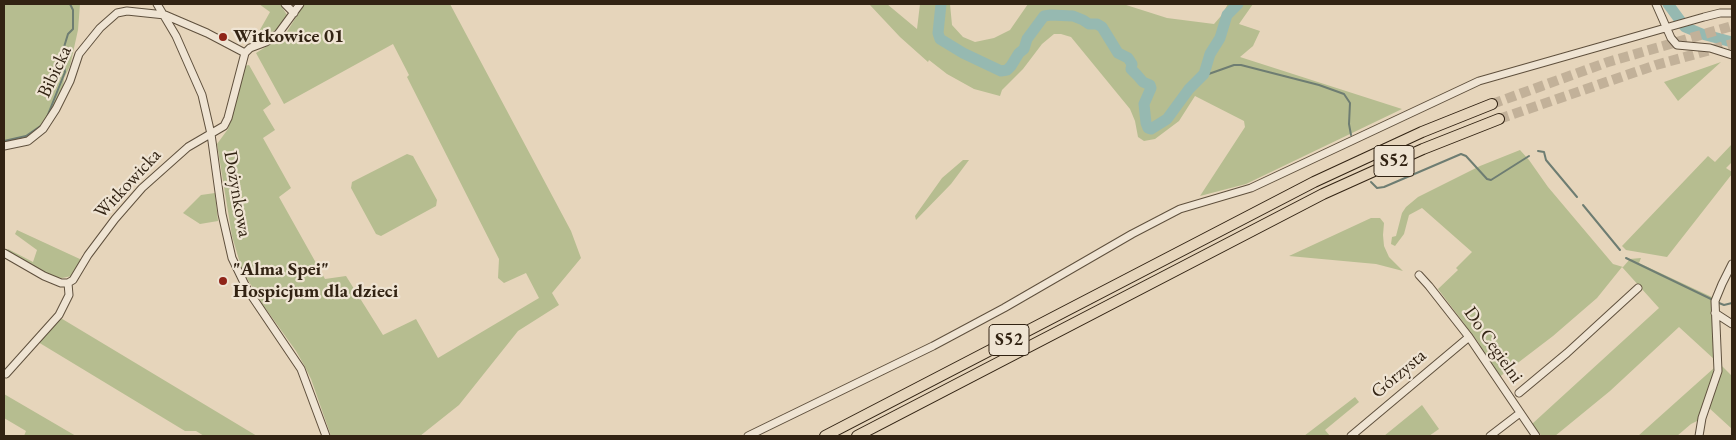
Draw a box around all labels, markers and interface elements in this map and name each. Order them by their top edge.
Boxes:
place label: Witkowice 01 [233,26,344,48]
marker: Witkowice 01 [217,31,229,43]
street label: Bibicka [33,42,77,102]
street label: Witkowicka [90,144,166,224]
road number: S52 [1374,146,1414,177]
street label: Dożynkowa [218,149,256,239]
place label: "Alma Spei" Hospicjum dla dzieci [233,259,398,303]
marker: "Alma Spei" Hospicjum dla dzieci [217,275,229,287]
street label: Do Cegielni [1458,302,1528,388]
road number: S52 [989,324,1029,356]
street label: Górzysta [1367,344,1431,404]

